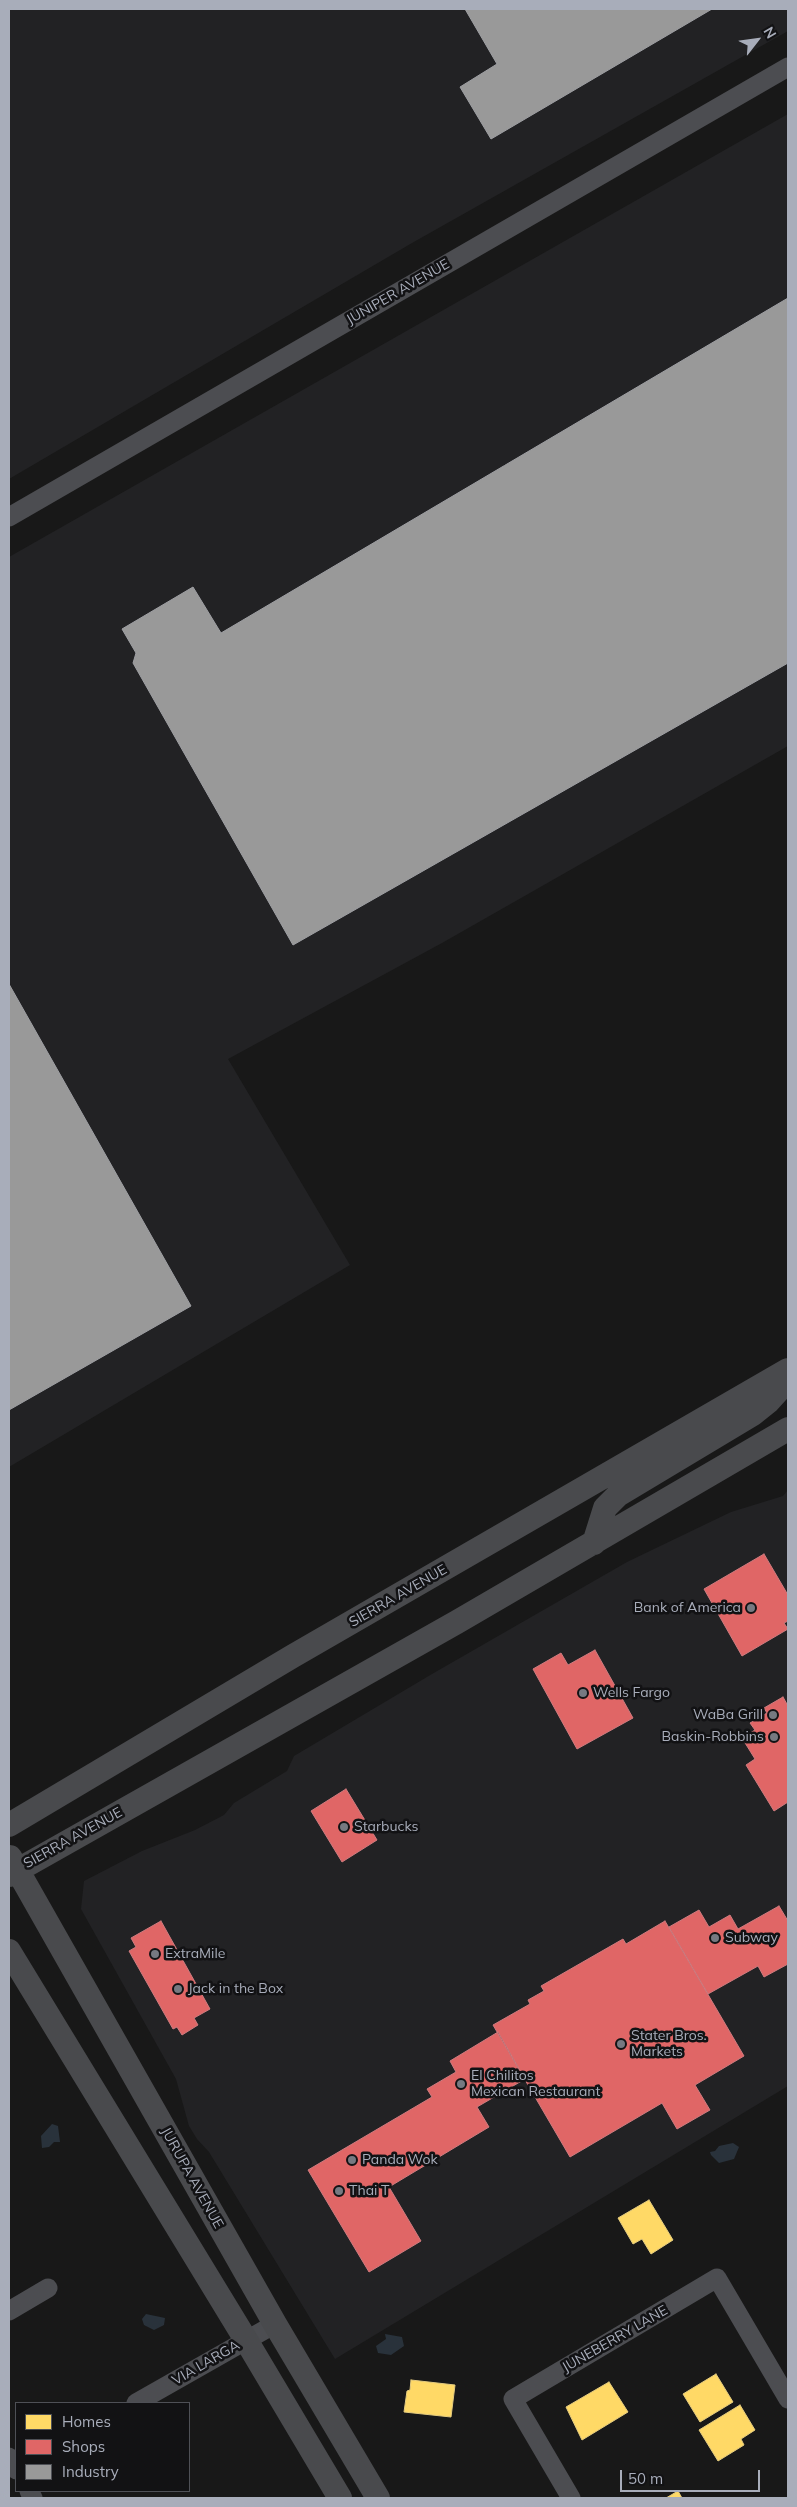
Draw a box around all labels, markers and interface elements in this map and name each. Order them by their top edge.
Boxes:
north arrow [732,15,782,65]
text: N [760,23,780,42]
street label: JUNIPER AVENUE [344,256,452,328]
street label: SIERRA AVENUE [346,1561,450,1631]
place label: Bank of America [634,1600,741,1616]
marker: Bank of America [745,1602,757,1614]
place label: Wells Fargo [593,1685,670,1701]
marker: Wells Fargo [577,1687,589,1699]
place label: WaBa Grill [693,1707,763,1723]
marker: WaBa Grill [767,1709,779,1721]
place label: Baskin-Robbins [662,1729,764,1745]
marker: Baskin-Robbins [768,1731,780,1743]
street label: SIERRA AVENUE [21,1804,125,1872]
place label: Starbucks [354,1819,419,1835]
marker: Starbucks [338,1821,350,1833]
place label: Subway [725,1930,778,1946]
marker: Subway [709,1932,721,1944]
place label: ExtraMile [165,1946,225,1962]
marker: ExtraMile [149,1948,161,1960]
place label: Jack in the Box [188,1981,283,1997]
marker: Jack in the Box [172,1983,184,1995]
place label: Stater Bros. Markets [631,2028,707,2060]
marker: Stater Bros. Markets [615,2038,627,2050]
place label: El Chilitos Mexican Restaurant [471,2068,600,2100]
marker: El Chilitos Mexican Restaurant [455,2078,467,2090]
street label: JURUPA AVENUE [157,2124,227,2232]
place label: Panda Wok [362,2152,438,2168]
marker: Panda Wok [346,2154,358,2166]
place label: Thai T [349,2183,390,2199]
marker: Thai T [333,2185,345,2197]
street label: JUNEBERRY LANE [559,2302,671,2376]
street label: VIA LARGA [169,2337,243,2389]
legend [15,2402,190,2492]
text: Homes [62,2412,111,2431]
text: Shops [62,2437,105,2456]
scale bar [622,2460,762,2492]
text: Industry [62,2462,119,2481]
text: 50 m [628,2469,663,2488]

